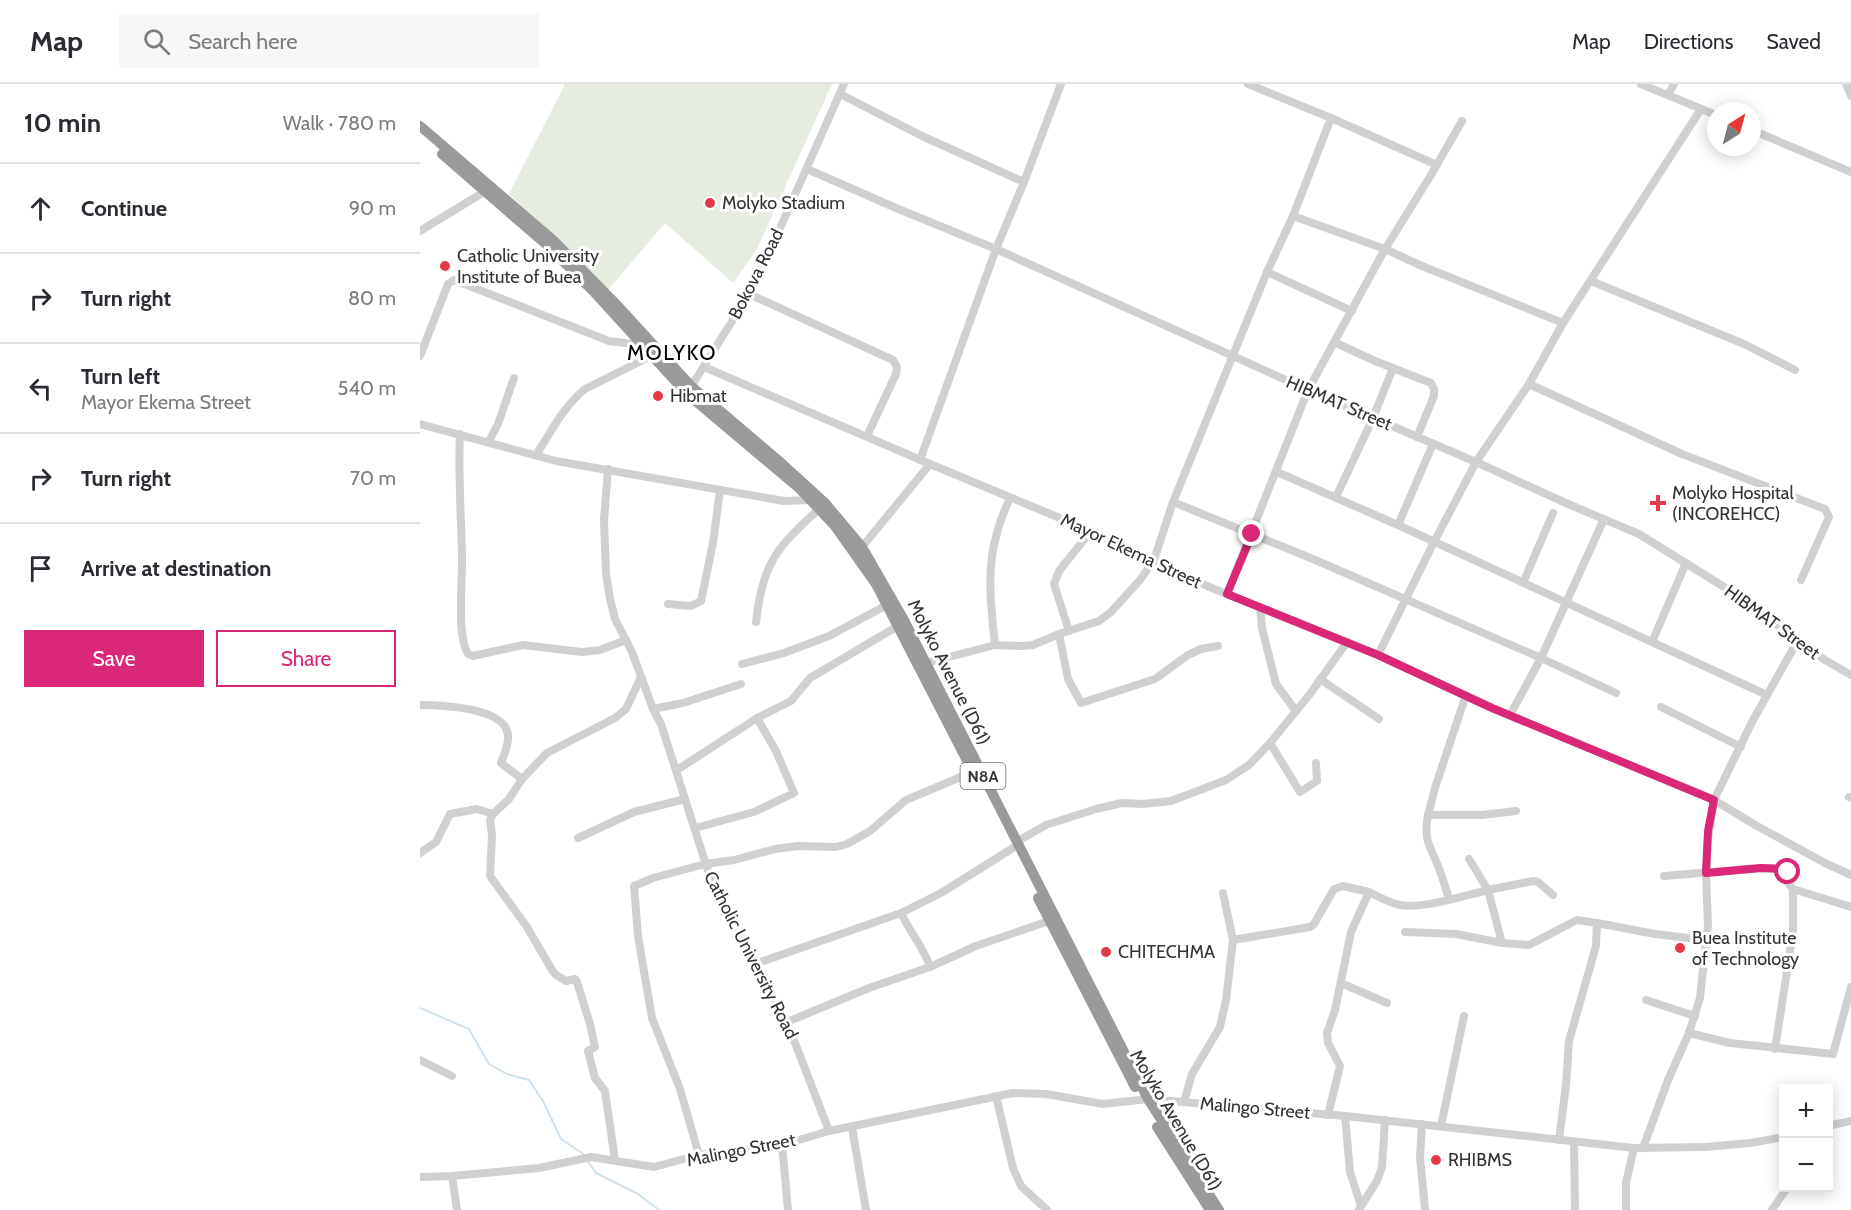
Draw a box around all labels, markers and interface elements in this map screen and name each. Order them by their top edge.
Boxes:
search box [119,14,539,68]
text: Map [30,24,83,58]
icon: search [140,25,173,58]
text: Search here [188,28,297,55]
text: Map [1572,29,1611,54]
text: Directions [1644,29,1733,54]
text: Saved [1766,29,1821,54]
north arrow [1707,102,1761,156]
text: 10 min [24,107,101,139]
text: Walk · 780 m [283,111,396,135]
icon: ahead [24,192,57,225]
place label: Molyko Stadium [722,192,845,214]
text: Continue [81,195,167,222]
text: 90 m [349,196,396,220]
marker: Molyko Stadium [703,196,717,210]
street label: Bokova Road [724,225,788,323]
place label: Catholic University Institute of Buea [457,245,599,288]
marker: Catholic University Institute of Buea [438,259,452,273]
icon: right [24,282,57,315]
text: Turn right [81,285,171,312]
text: 80 m [348,286,396,310]
district label: MOLYKO [627,340,717,365]
text: Turn left [81,363,160,390]
street label: HIBMAT Street [1283,371,1395,435]
icon: left [24,372,57,405]
text: 540 m [338,376,396,400]
place label: Hibmat [670,385,727,407]
marker: Hibmat [651,389,665,403]
text: Mayor Ekema Street [81,390,251,414]
icon: right [24,462,57,495]
text: Turn right [81,465,171,492]
text: 70 m [350,466,396,490]
place label: Molyko Hospital (INCOREHCC) [1672,482,1794,525]
marker: Molyko Hospital (INCOREHCC) [1649,494,1667,512]
street label: Mayor Ekema Street [1057,509,1205,593]
route end [1238,520,1264,546]
icon: arrive [24,552,57,585]
text: Arrive at destination [81,555,271,582]
street label: HIBMAT Street [1720,580,1824,664]
street label: Molyko Avenue (D61) [903,596,995,748]
button: Save [24,630,204,687]
button: Share [216,630,396,687]
road number: N8A [960,763,1006,789]
route start [1774,858,1800,884]
street label: Catholic University Road [699,867,803,1043]
place label: Buea Institute of Technology [1692,927,1799,970]
place label: CHITECHMA [1118,941,1215,963]
marker: Buea Institute of Technology [1673,941,1687,955]
marker: CHITECHMA [1099,945,1113,959]
street label: Molyko Avenue (D61) [1125,1046,1227,1194]
map controls [1779,1084,1833,1192]
button: + [1779,1084,1833,1138]
street label: Malingo Street [1199,1092,1311,1124]
street label: Malingo Street [685,1129,797,1171]
button: − [1779,1138,1833,1192]
place label: RHIBMS [1448,1149,1512,1171]
marker: RHIBMS [1429,1153,1443,1167]

